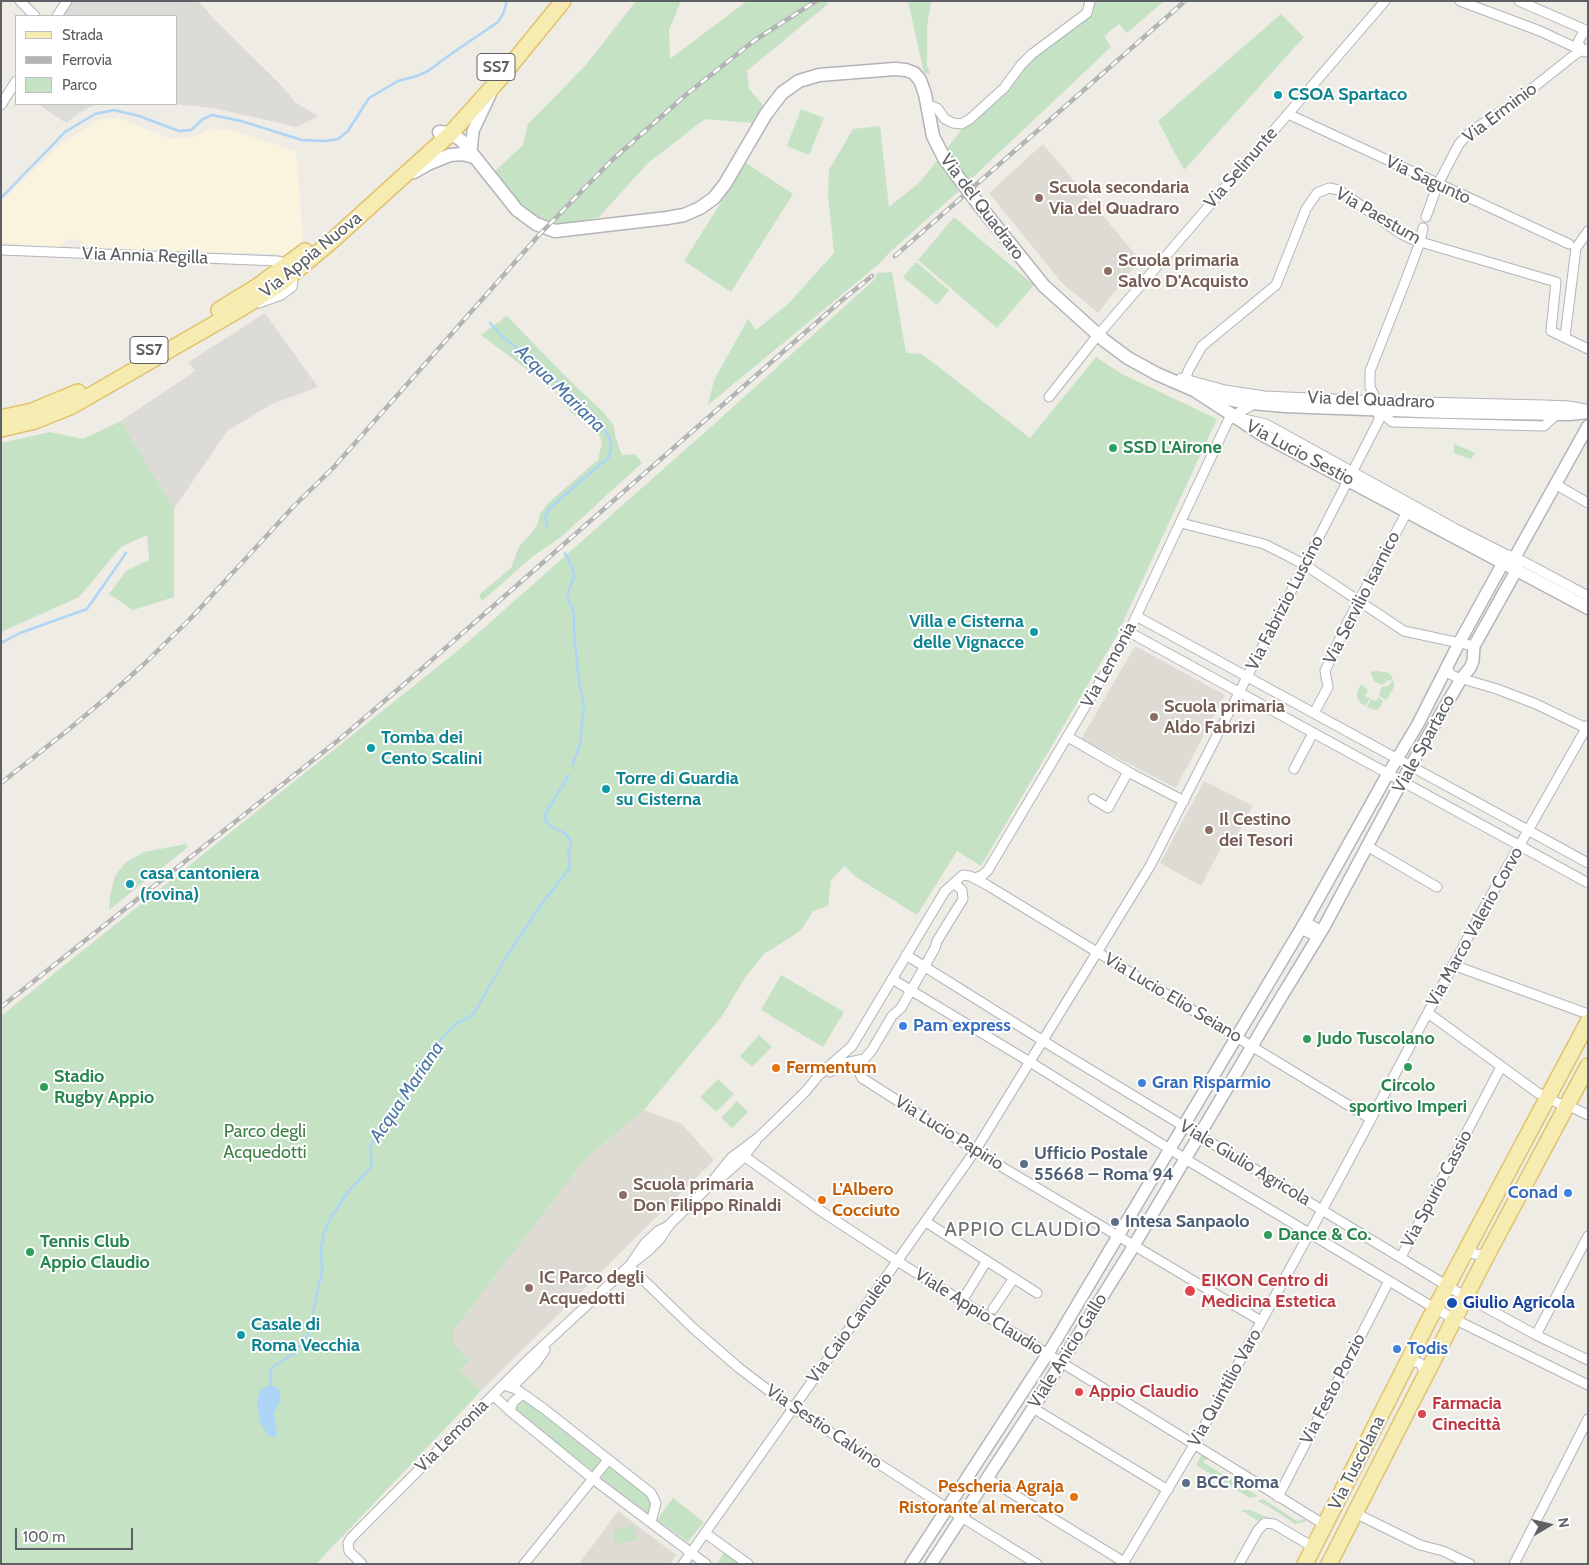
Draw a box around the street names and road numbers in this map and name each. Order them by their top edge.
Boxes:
road number: SS7 [477,54,515,80]
street label: Via Erminio [1459,78,1541,148]
street label: Via Selinunte [1200,123,1282,213]
street label: Via del Quadraro [935,150,1029,264]
street label: Via Sagunto [1382,151,1474,209]
street label: Via Paestum [1332,183,1424,249]
street label: Via Appia Nuova [256,207,366,303]
street label: Via Annia Regilla [82,243,208,269]
road number: SS7 [130,336,168,364]
street label: Via del Quadraro [1307,387,1435,413]
street label: Via Lucio Sestio [1242,415,1358,491]
street label: Via Servilio Isarnico [1319,528,1405,668]
street label: Via Fabrizio Luscino [1242,532,1328,674]
street label: Via Lemonia [1077,618,1141,712]
street label: Viale Spartaco [1388,691,1460,797]
street label: Via Marco Valerio Corvo [1422,843,1528,1011]
street label: Via Lucio Elio Seiano [1100,948,1246,1048]
street label: Via Lucio Papirio [890,1091,1008,1175]
street label: Viale Giulio Agricola [1176,1115,1314,1211]
street label: Via Spurio Cassio [1397,1127,1477,1251]
street label: Viale Appio Claudio [911,1264,1047,1360]
street label: Via Caio Canuleio [802,1268,898,1388]
street label: Viale Anicio Gallo [1024,1289,1112,1413]
street label: Via Quintilio Varo [1184,1325,1266,1451]
street label: Via Festo Porzio [1296,1330,1370,1448]
street label: Via Sestio Calvino [762,1380,886,1474]
street label: Via Lemonia [411,1395,493,1477]
street label: Via Tuscolana [1324,1412,1390,1514]

